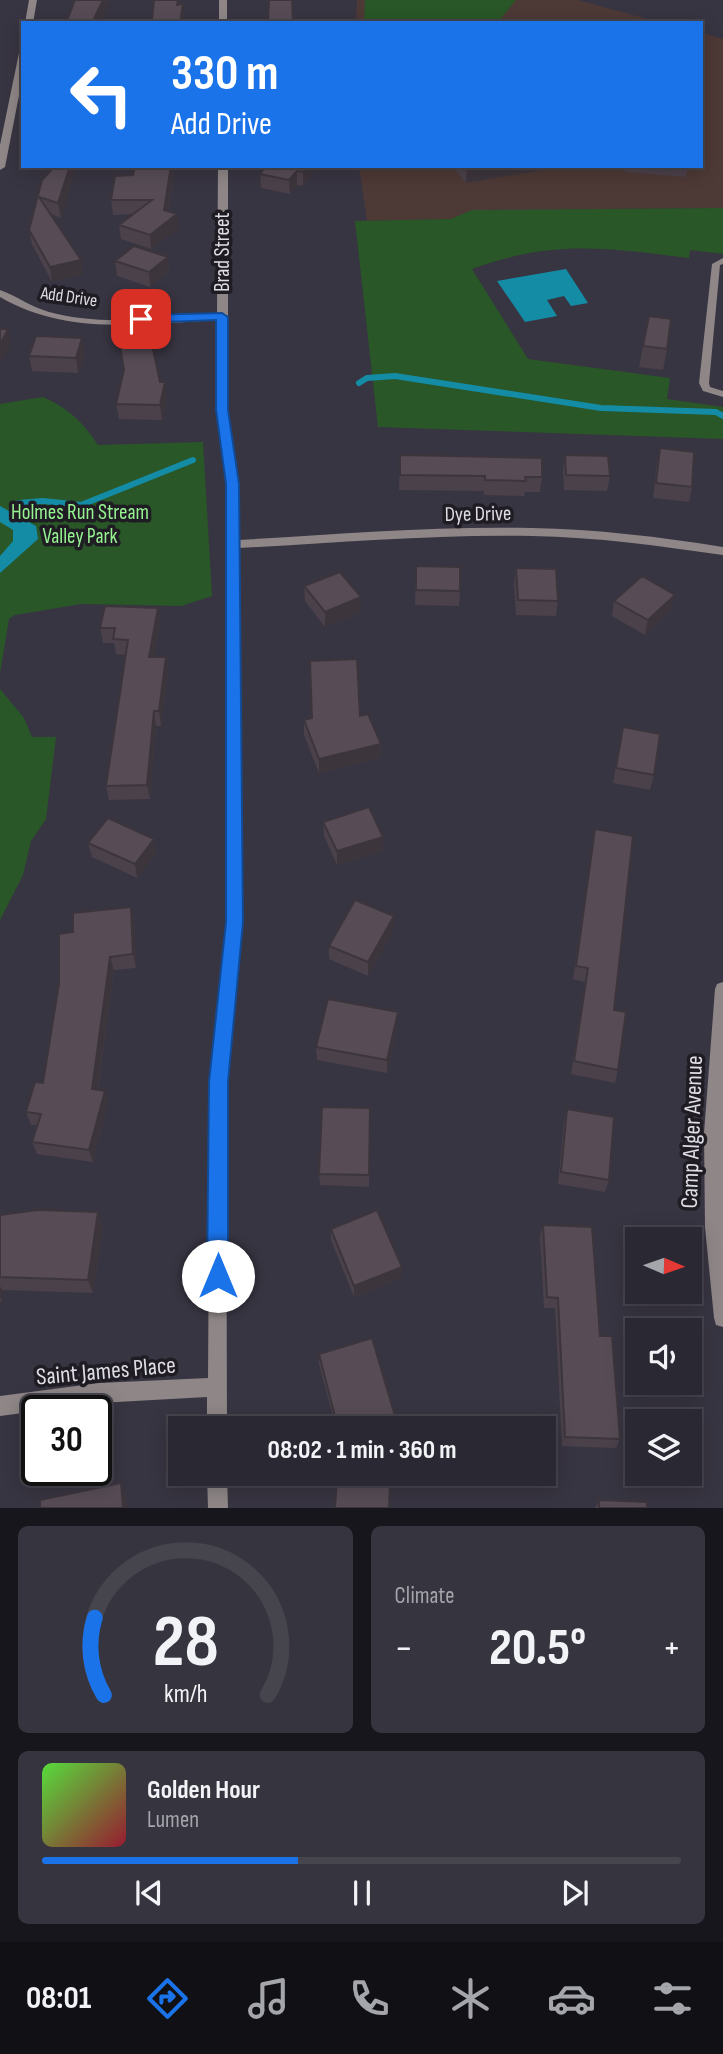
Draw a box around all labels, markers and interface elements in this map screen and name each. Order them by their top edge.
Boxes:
text: 330 m [171,45,278,104]
icon: left [56,49,147,140]
text: Add Drive [171,105,272,144]
street label: Brad Street [210,212,235,292]
street label: Add Drive [38,283,99,311]
pin [111,289,171,349]
icon: arrive [122,300,160,338]
park label: Holmes Run Stream Valley Park [11,500,149,549]
street label: Dye Drive [444,501,512,527]
street label: Camp Alger Avenue [675,1055,709,1209]
north arrow [625,1227,702,1304]
map controls [625,1227,702,1486]
position arrow [181,1239,255,1313]
button: sound [625,1318,702,1395]
street label: Saint James Place [35,1350,177,1392]
speed limit sign: 30 [21,1395,112,1486]
button: layers [625,1409,702,1486]
text: 08:02 · 1 min · 360 m [268,1435,456,1466]
text: Climate [395,1582,454,1610]
text: 28 [152,1600,218,1688]
text: 20.5° [489,1617,586,1680]
text: − [395,1626,413,1671]
text: + [662,1626,681,1671]
text: km/h [164,1679,207,1710]
text: Golden Hour [147,1775,260,1806]
text: Lumen [147,1806,199,1834]
icon: previous [130,1874,168,1912]
icon: pause [343,1874,381,1912]
icon: next [556,1874,594,1912]
icon: directions [143,1974,192,2023]
icon: music [244,1974,293,2023]
icon: phone [345,1974,394,2023]
icon: climate [446,1974,495,2023]
icon: car [547,1974,596,2023]
icon: filters [648,1974,697,2023]
text: 08:01 [26,1979,91,2018]

